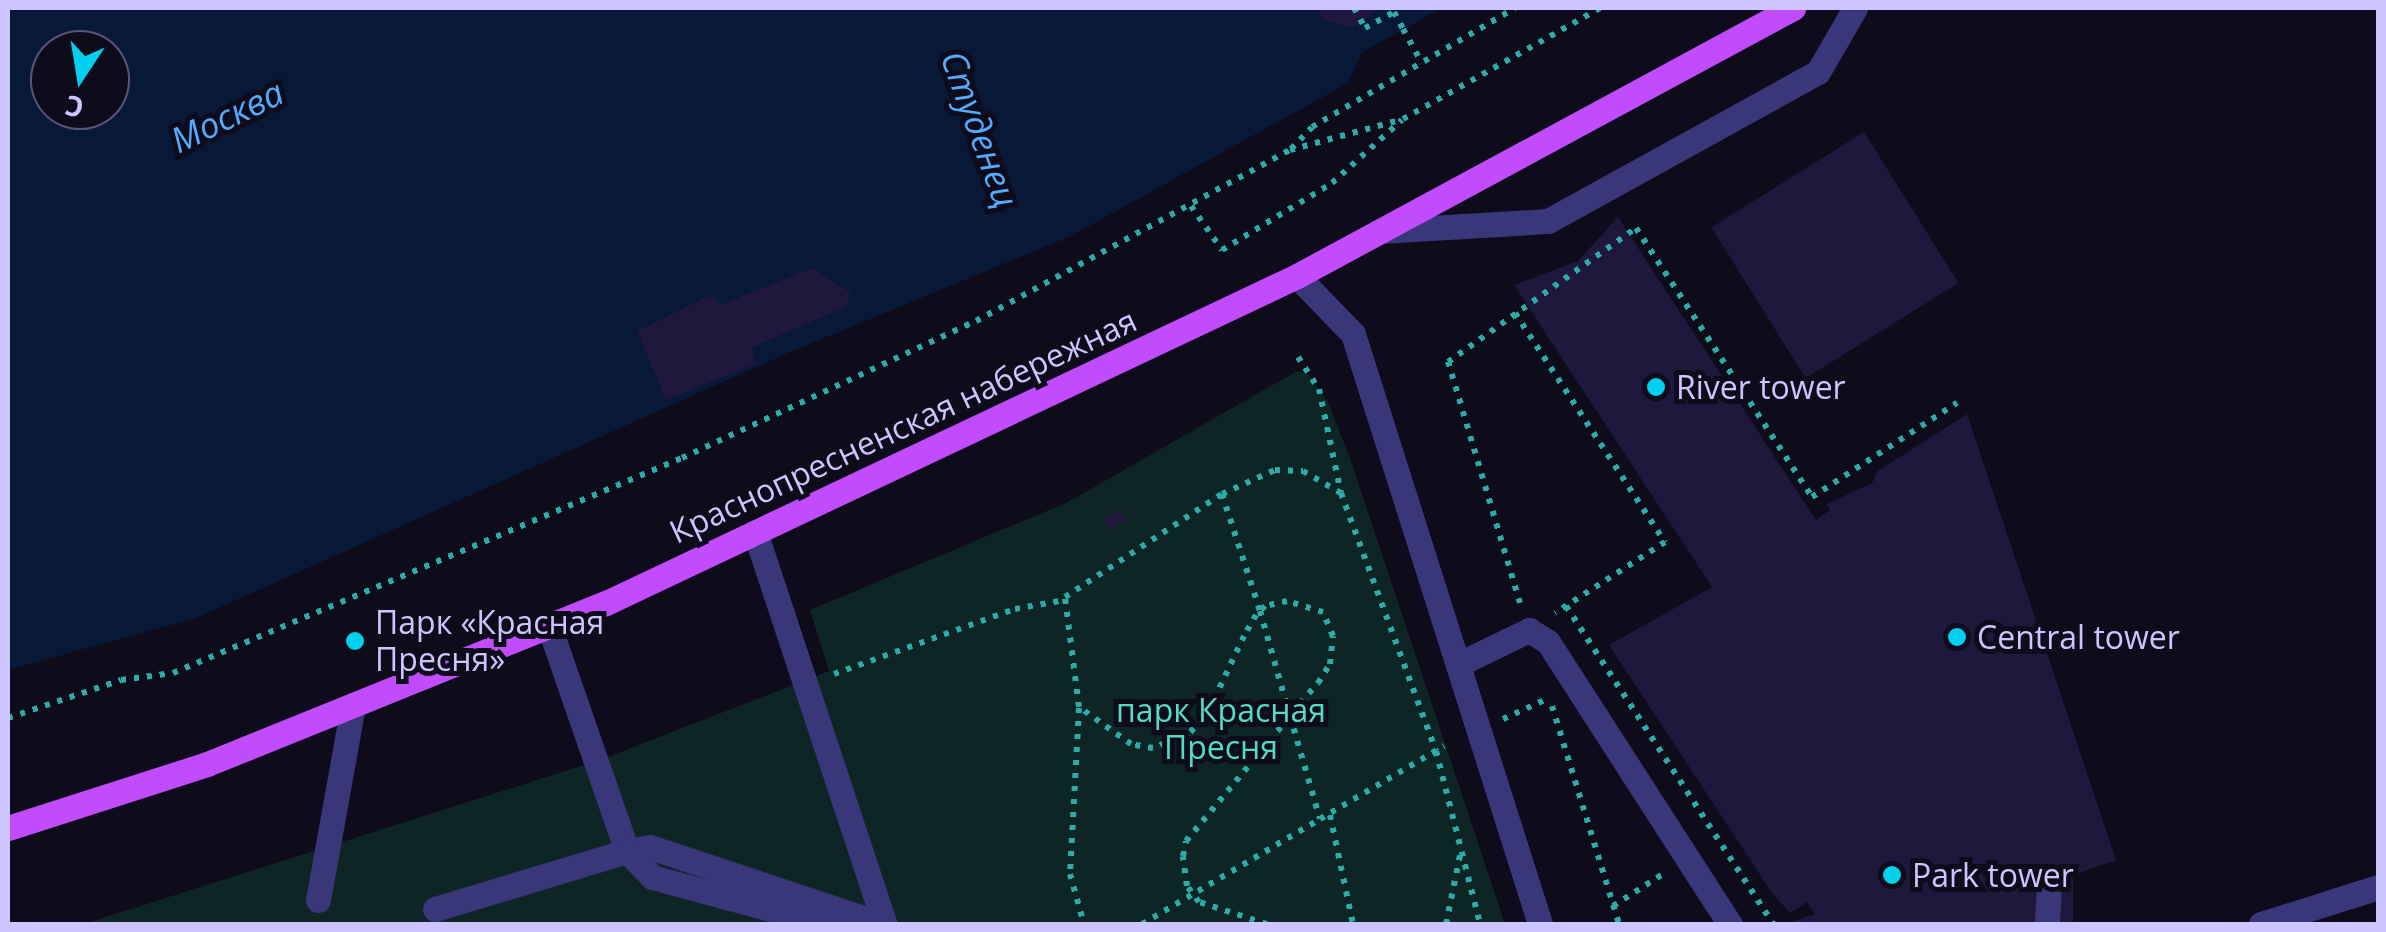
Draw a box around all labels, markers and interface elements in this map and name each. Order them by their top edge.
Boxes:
north arrow [30,30,130,130]
water label: Студенец [932,45,1028,213]
water label: Москва [164,71,290,161]
text: С [62,87,87,128]
street label: Краснопресненская набережная [664,301,1142,551]
place label: River tower [1676,368,1846,406]
marker: River tower [1645,376,1667,398]
place label: Парк «Красная Пресня» [375,604,604,679]
place label: Central tower [1977,618,2180,656]
marker: Central tower [1946,626,1968,648]
marker: Парк «Красная Пресня» [344,630,366,652]
park label: парк Красная Пресня [1116,692,1326,767]
place label: Park tower [1912,856,2074,894]
marker: Park tower [1881,864,1903,886]

